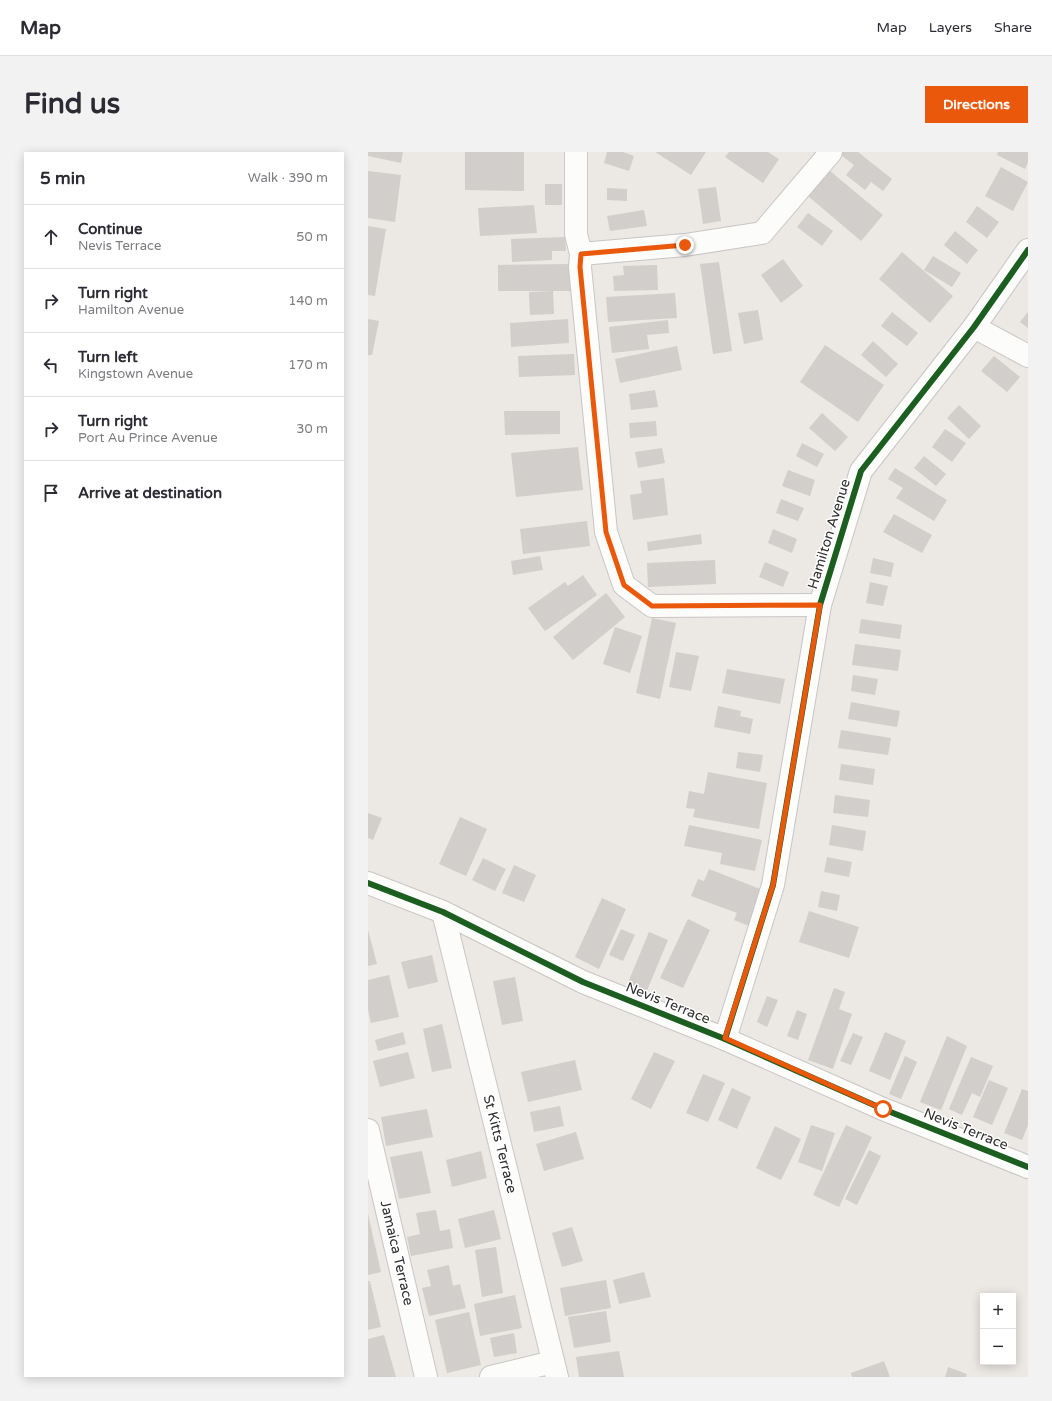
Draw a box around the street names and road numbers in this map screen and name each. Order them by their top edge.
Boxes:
street label: Hamilton Avenue [804,477,854,591]
street label: Nevis Terrace [623,978,713,1028]
street label: St Kitts Terrace [480,1093,520,1195]
street label: Nevis Terrace [921,1104,1011,1154]
street label: Jamaica Terrace [377,1199,417,1307]

